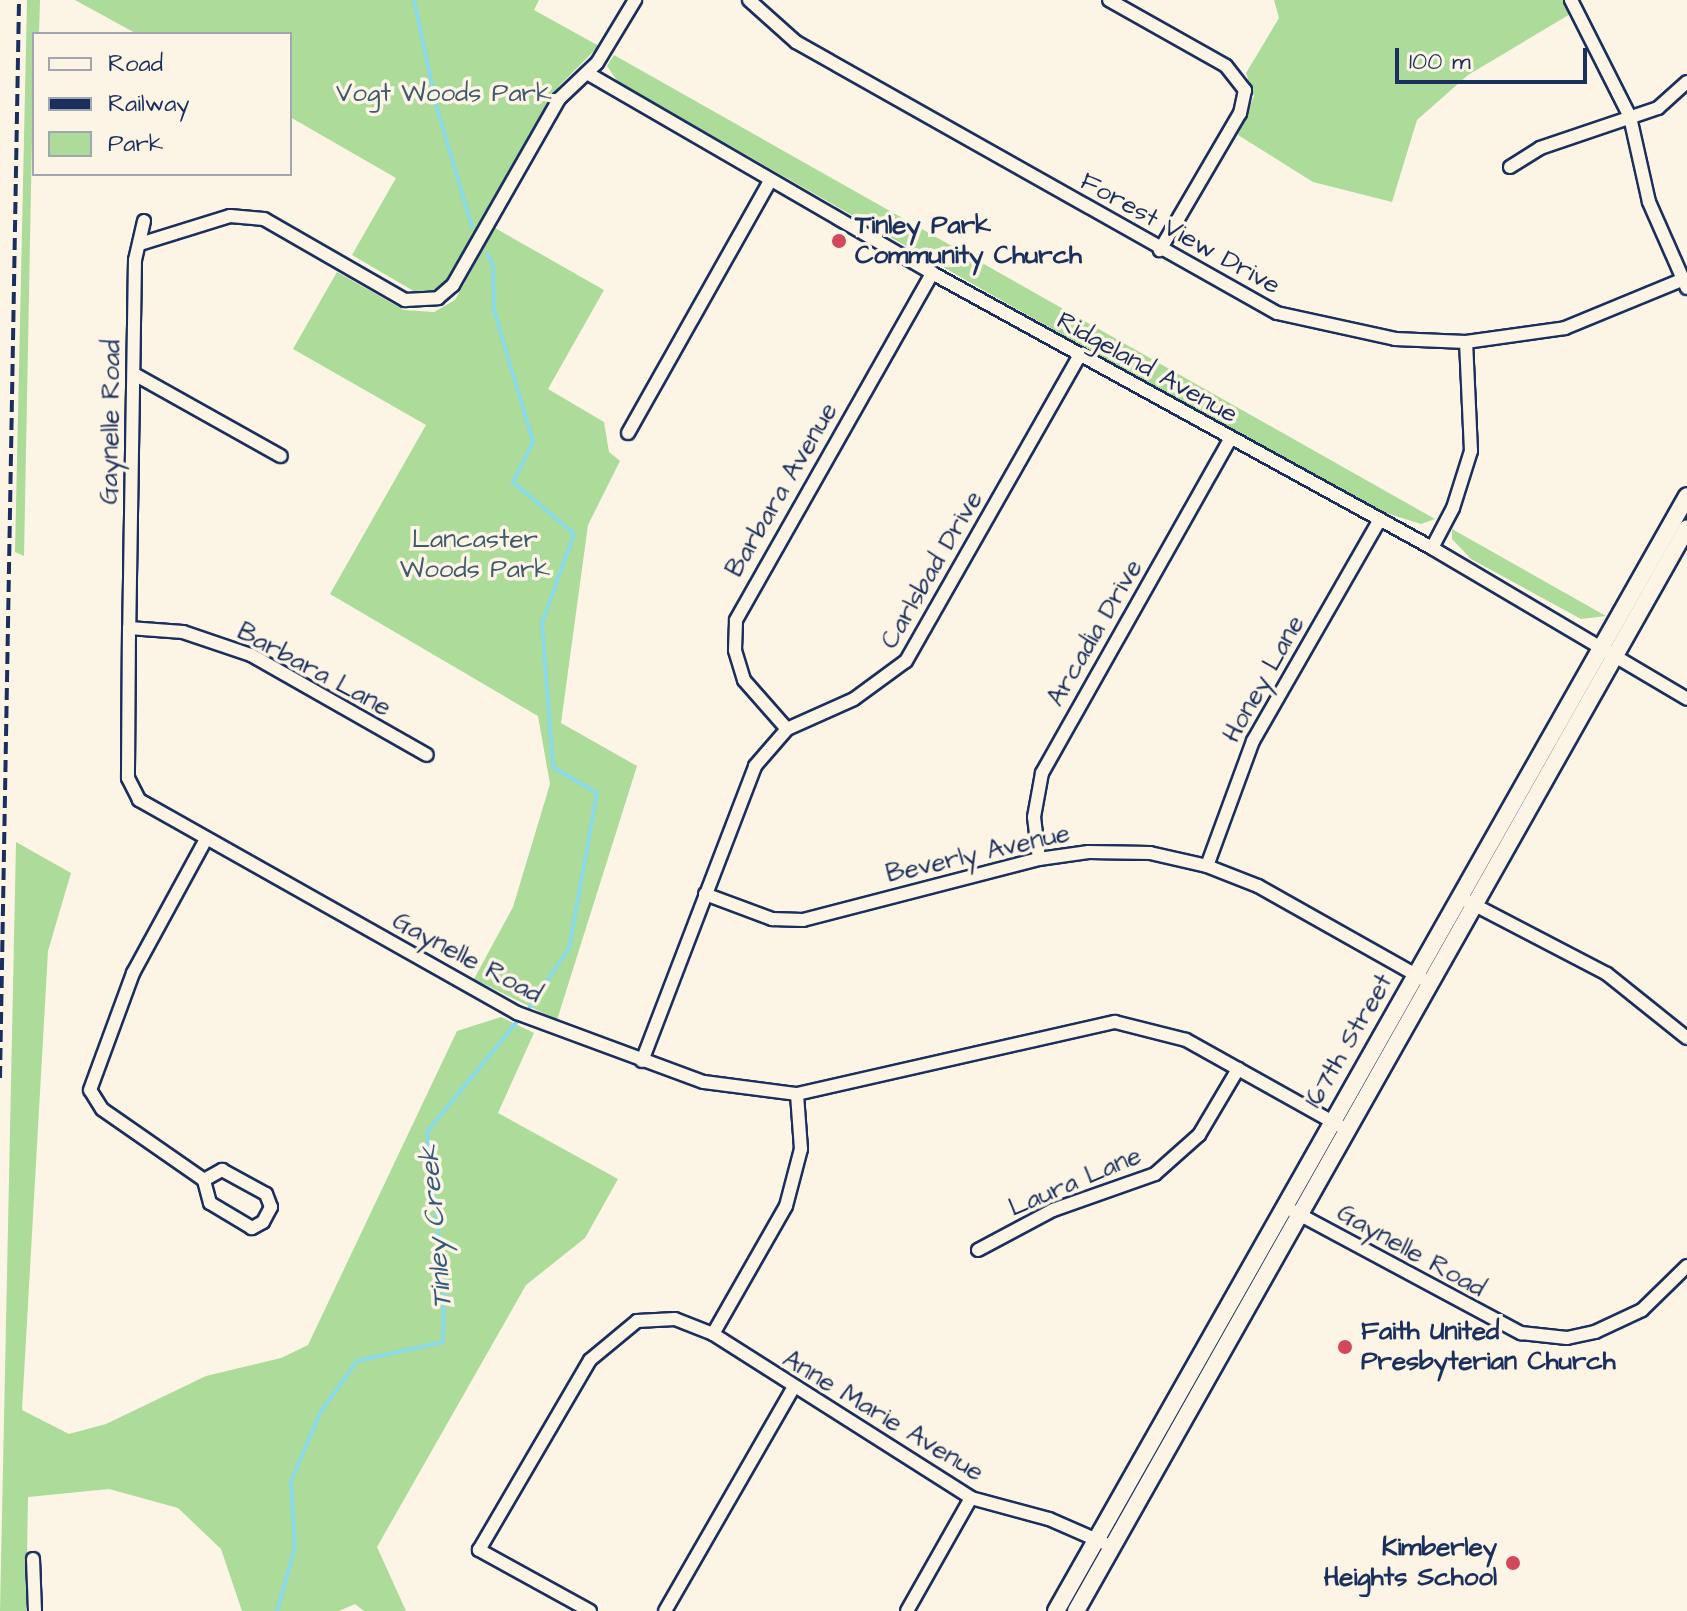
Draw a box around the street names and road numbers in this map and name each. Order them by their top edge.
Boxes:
street label: Forest View Drive [1075,166,1285,302]
street label: Ridgeland Avenue [1051,305,1243,431]
street label: Gaynelle Road [94,339,128,505]
street label: Barbara Avenue [719,397,845,583]
street label: Carlsbad Drive [874,485,990,655]
street label: Arcadia Drive [1040,554,1150,712]
street label: Honey Lane [1216,610,1312,748]
street label: Barbara Lane [232,616,396,724]
street label: Beverly Avenue [883,818,1073,890]
street label: Gaynelle Road [387,906,547,1010]
street label: 167th Street [1298,968,1400,1114]
street label: Laura Lane [1004,1140,1146,1224]
street label: Gaynelle Road [1331,1197,1491,1305]
street label: Anne Marie Avenue [777,1344,989,1488]

